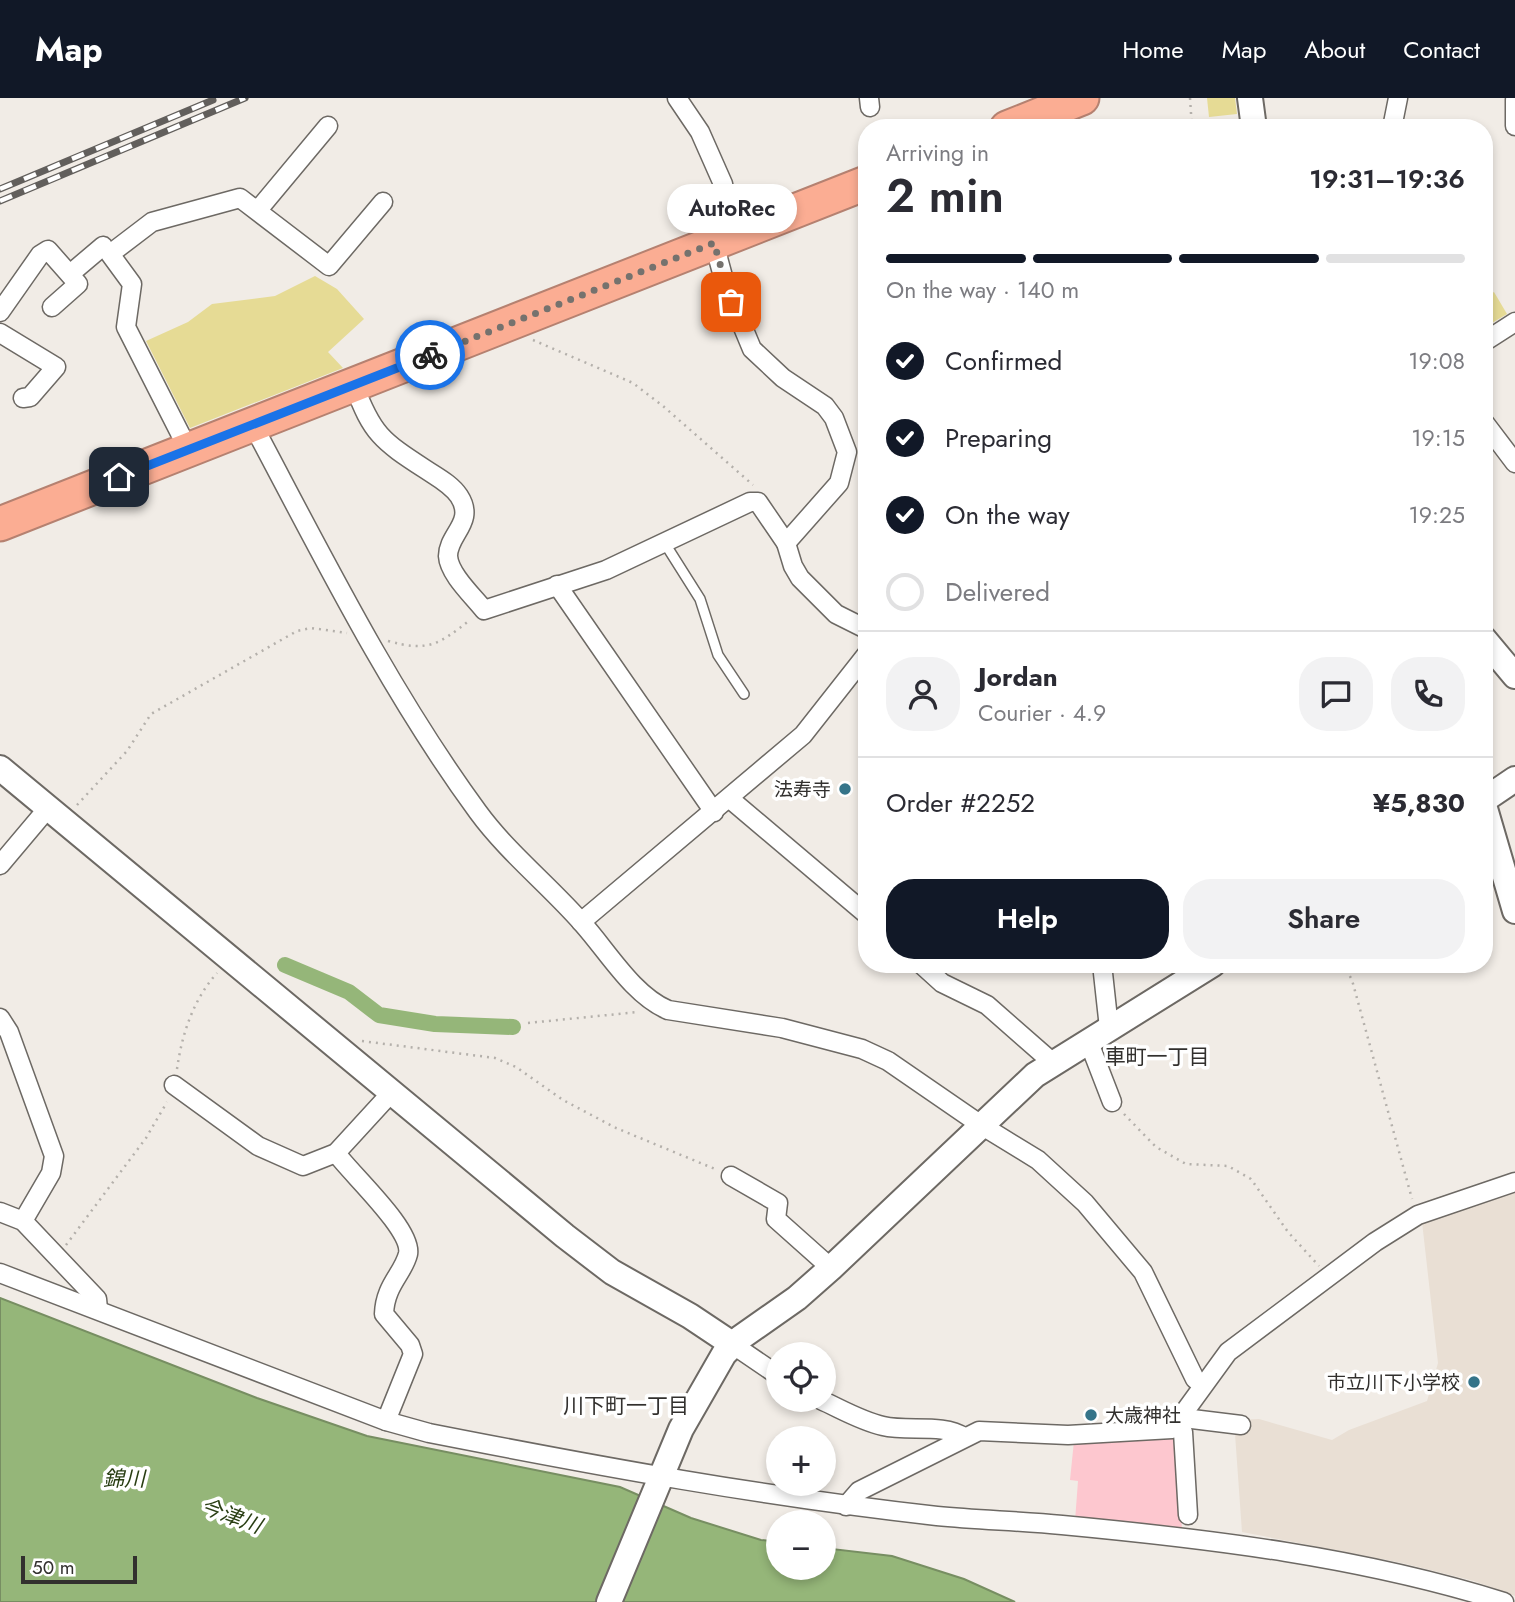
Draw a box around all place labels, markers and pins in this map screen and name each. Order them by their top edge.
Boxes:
callout: AutoRec [666,183,796,232]
pin [701,272,761,332]
pin [89,447,149,507]
place label: 法寿寺 [774,776,831,803]
marker: 法寿寺 [837,781,853,797]
place label: 市立川下小学校 [1327,1369,1460,1396]
marker: 市立川下小学校 [1466,1374,1482,1390]
place label: 大歳神社 [1105,1402,1181,1429]
marker: 大歳神社 [1083,1407,1099,1423]

